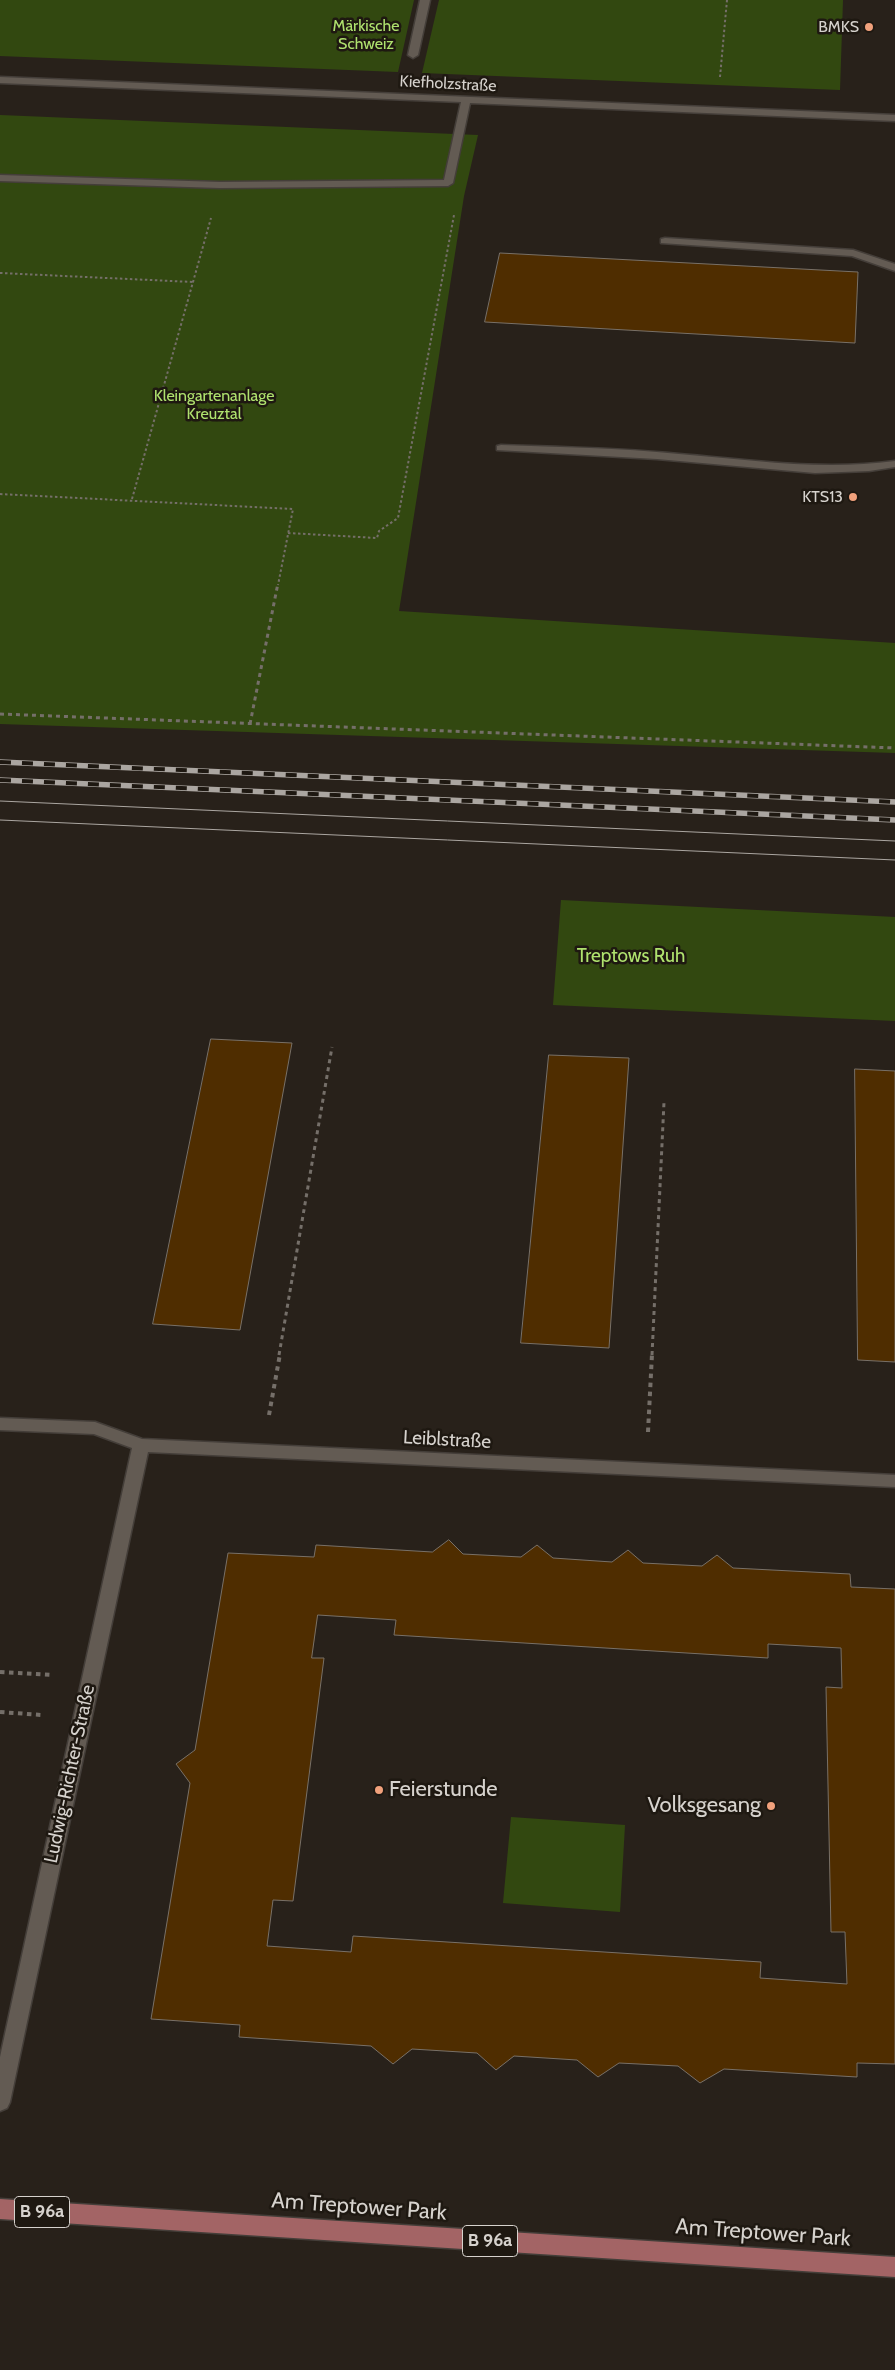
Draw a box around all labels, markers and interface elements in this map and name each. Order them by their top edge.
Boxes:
park label: Märkische Schweiz [333,16,399,54]
place label: BMKS [818,17,859,37]
marker: BMKS [863,21,875,33]
street label: Kiefholzstraße [399,72,497,96]
park label: Kleingartenanlage Kreuztal [154,386,274,424]
place label: KTS13 [802,487,843,507]
marker: KTS13 [847,491,859,503]
park label: Treptows Ruh [577,945,685,967]
street label: Leiblstraße [402,1426,492,1454]
street label: Ludwig-Richter-Straße [40,1683,100,1865]
place label: Feierstunde [389,1777,498,1803]
marker: Feierstunde [373,1784,385,1796]
place label: Volksgesang [648,1793,761,1819]
marker: Volksgesang [765,1800,777,1812]
street label: Am Treptower Park [271,2188,447,2226]
road number: B 96a [15,2196,70,2228]
street label: Am Treptower Park [675,2214,851,2252]
road number: B 96a [462,2226,518,2256]

